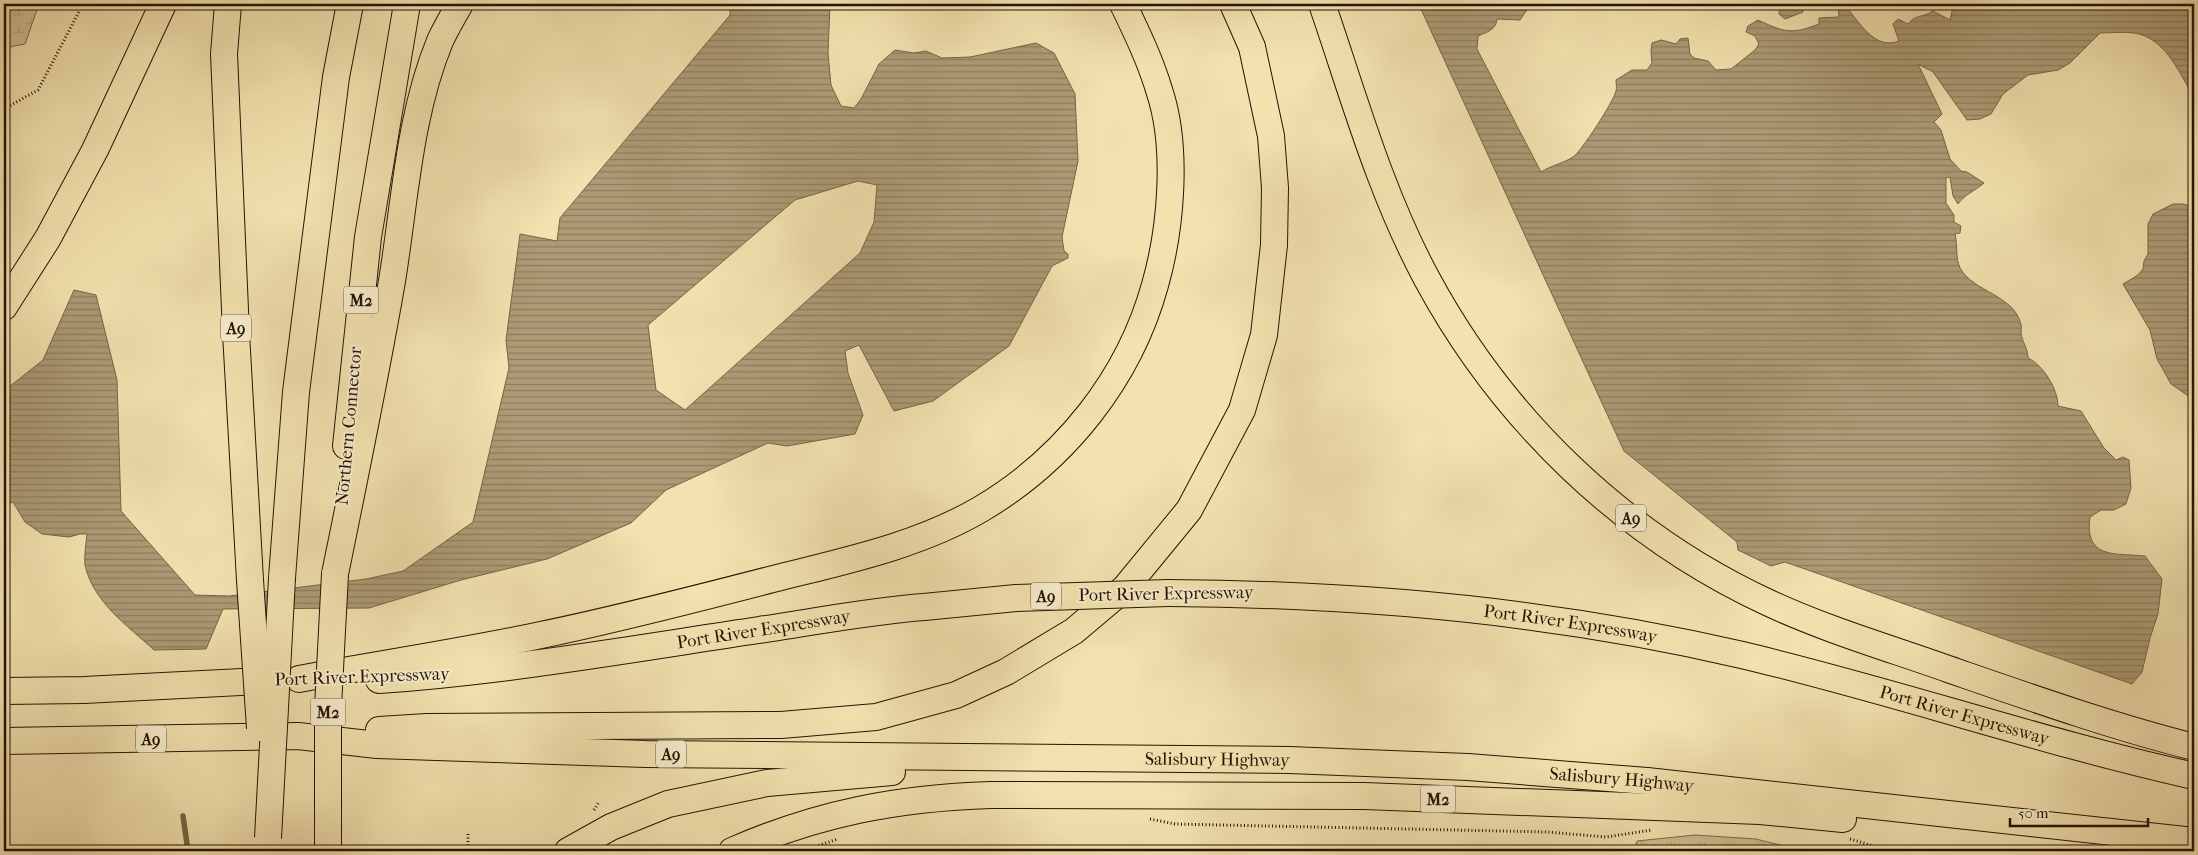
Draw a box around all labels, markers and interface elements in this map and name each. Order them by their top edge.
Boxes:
road number: M2 [344,286,378,314]
road number: A9 [221,314,251,342]
street label: Northern Connector [332,345,366,506]
road number: A9 [1616,504,1646,532]
road number: A9 [1031,582,1061,610]
street label: Port River Expressway [1078,582,1255,606]
street label: Port River Expressway [1482,600,1660,648]
street label: Port River Expressway [675,605,853,653]
street label: Port River Expressway [274,663,451,691]
street label: Port River Expressway [1877,681,2053,750]
road number: M2 [310,699,346,726]
road number: A9 [136,726,166,752]
road number: A9 [656,741,686,768]
street label: Salisbury Highway [1145,748,1291,771]
street label: Salisbury Highway [1549,763,1696,797]
road number: M2 [1420,786,1456,812]
scale bar [2010,795,2148,827]
text: 50 m [2018,804,2049,822]

